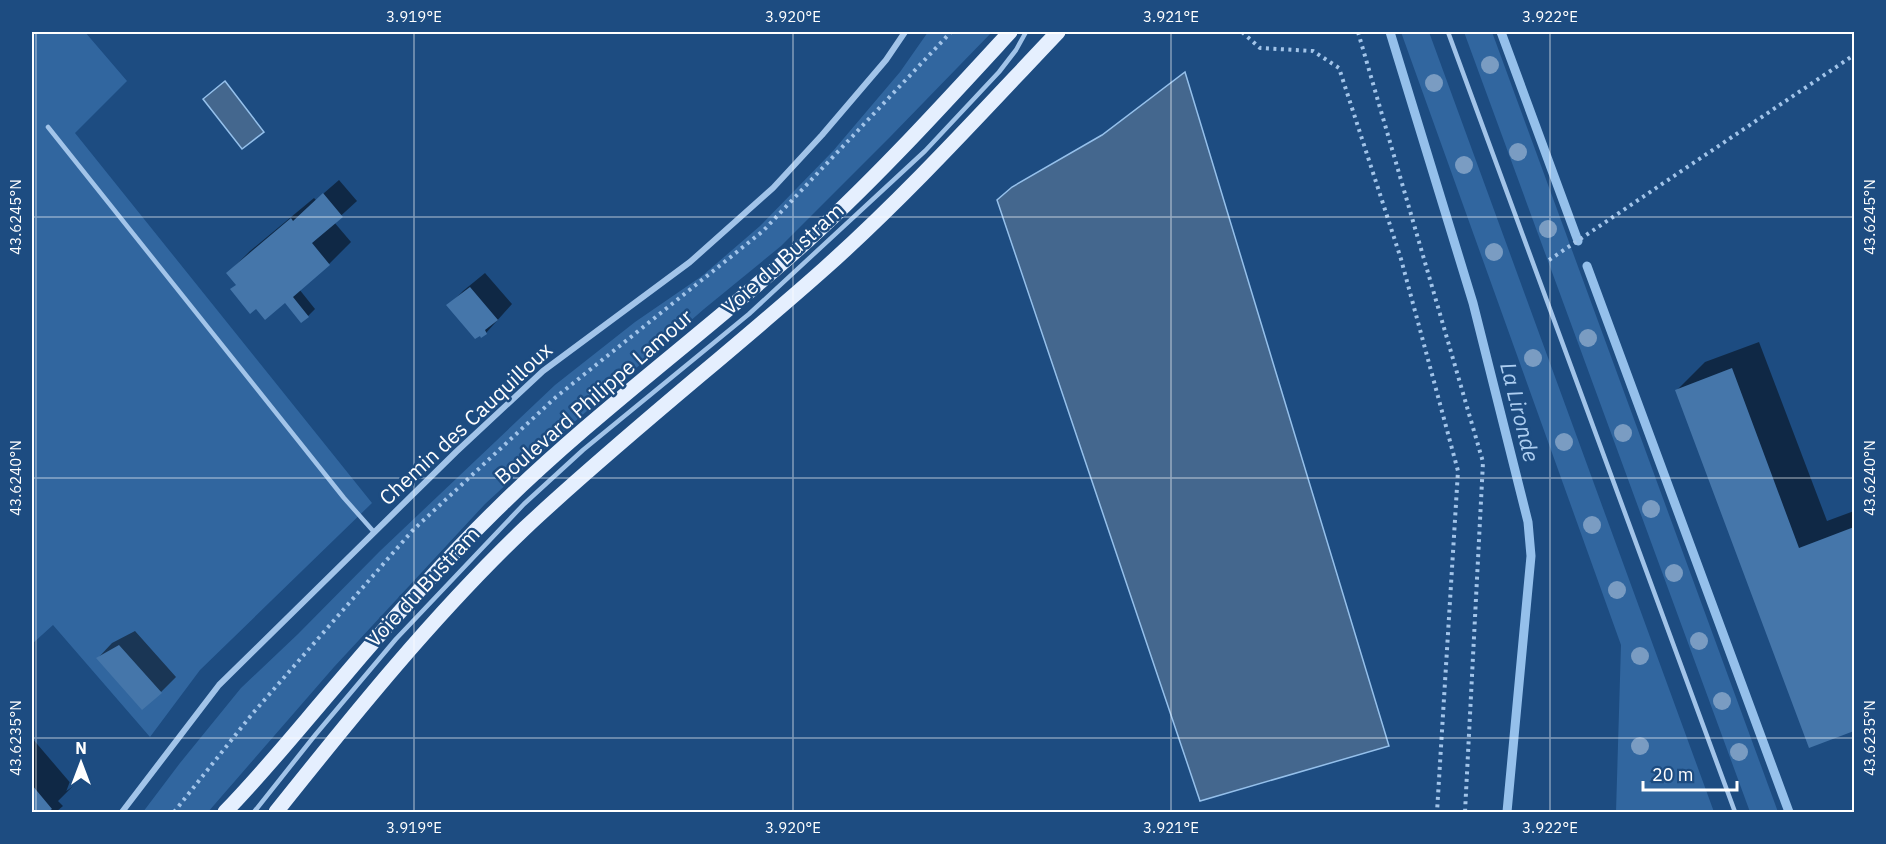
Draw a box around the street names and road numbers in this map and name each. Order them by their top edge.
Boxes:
street label: Voie du Bustram [715,196,849,321]
street label: Boulevard Philippe Lamour [488,302,698,490]
street label: Chemin des Cauquilloux [373,335,558,511]
street label: Voie du Bustram [359,520,485,653]

